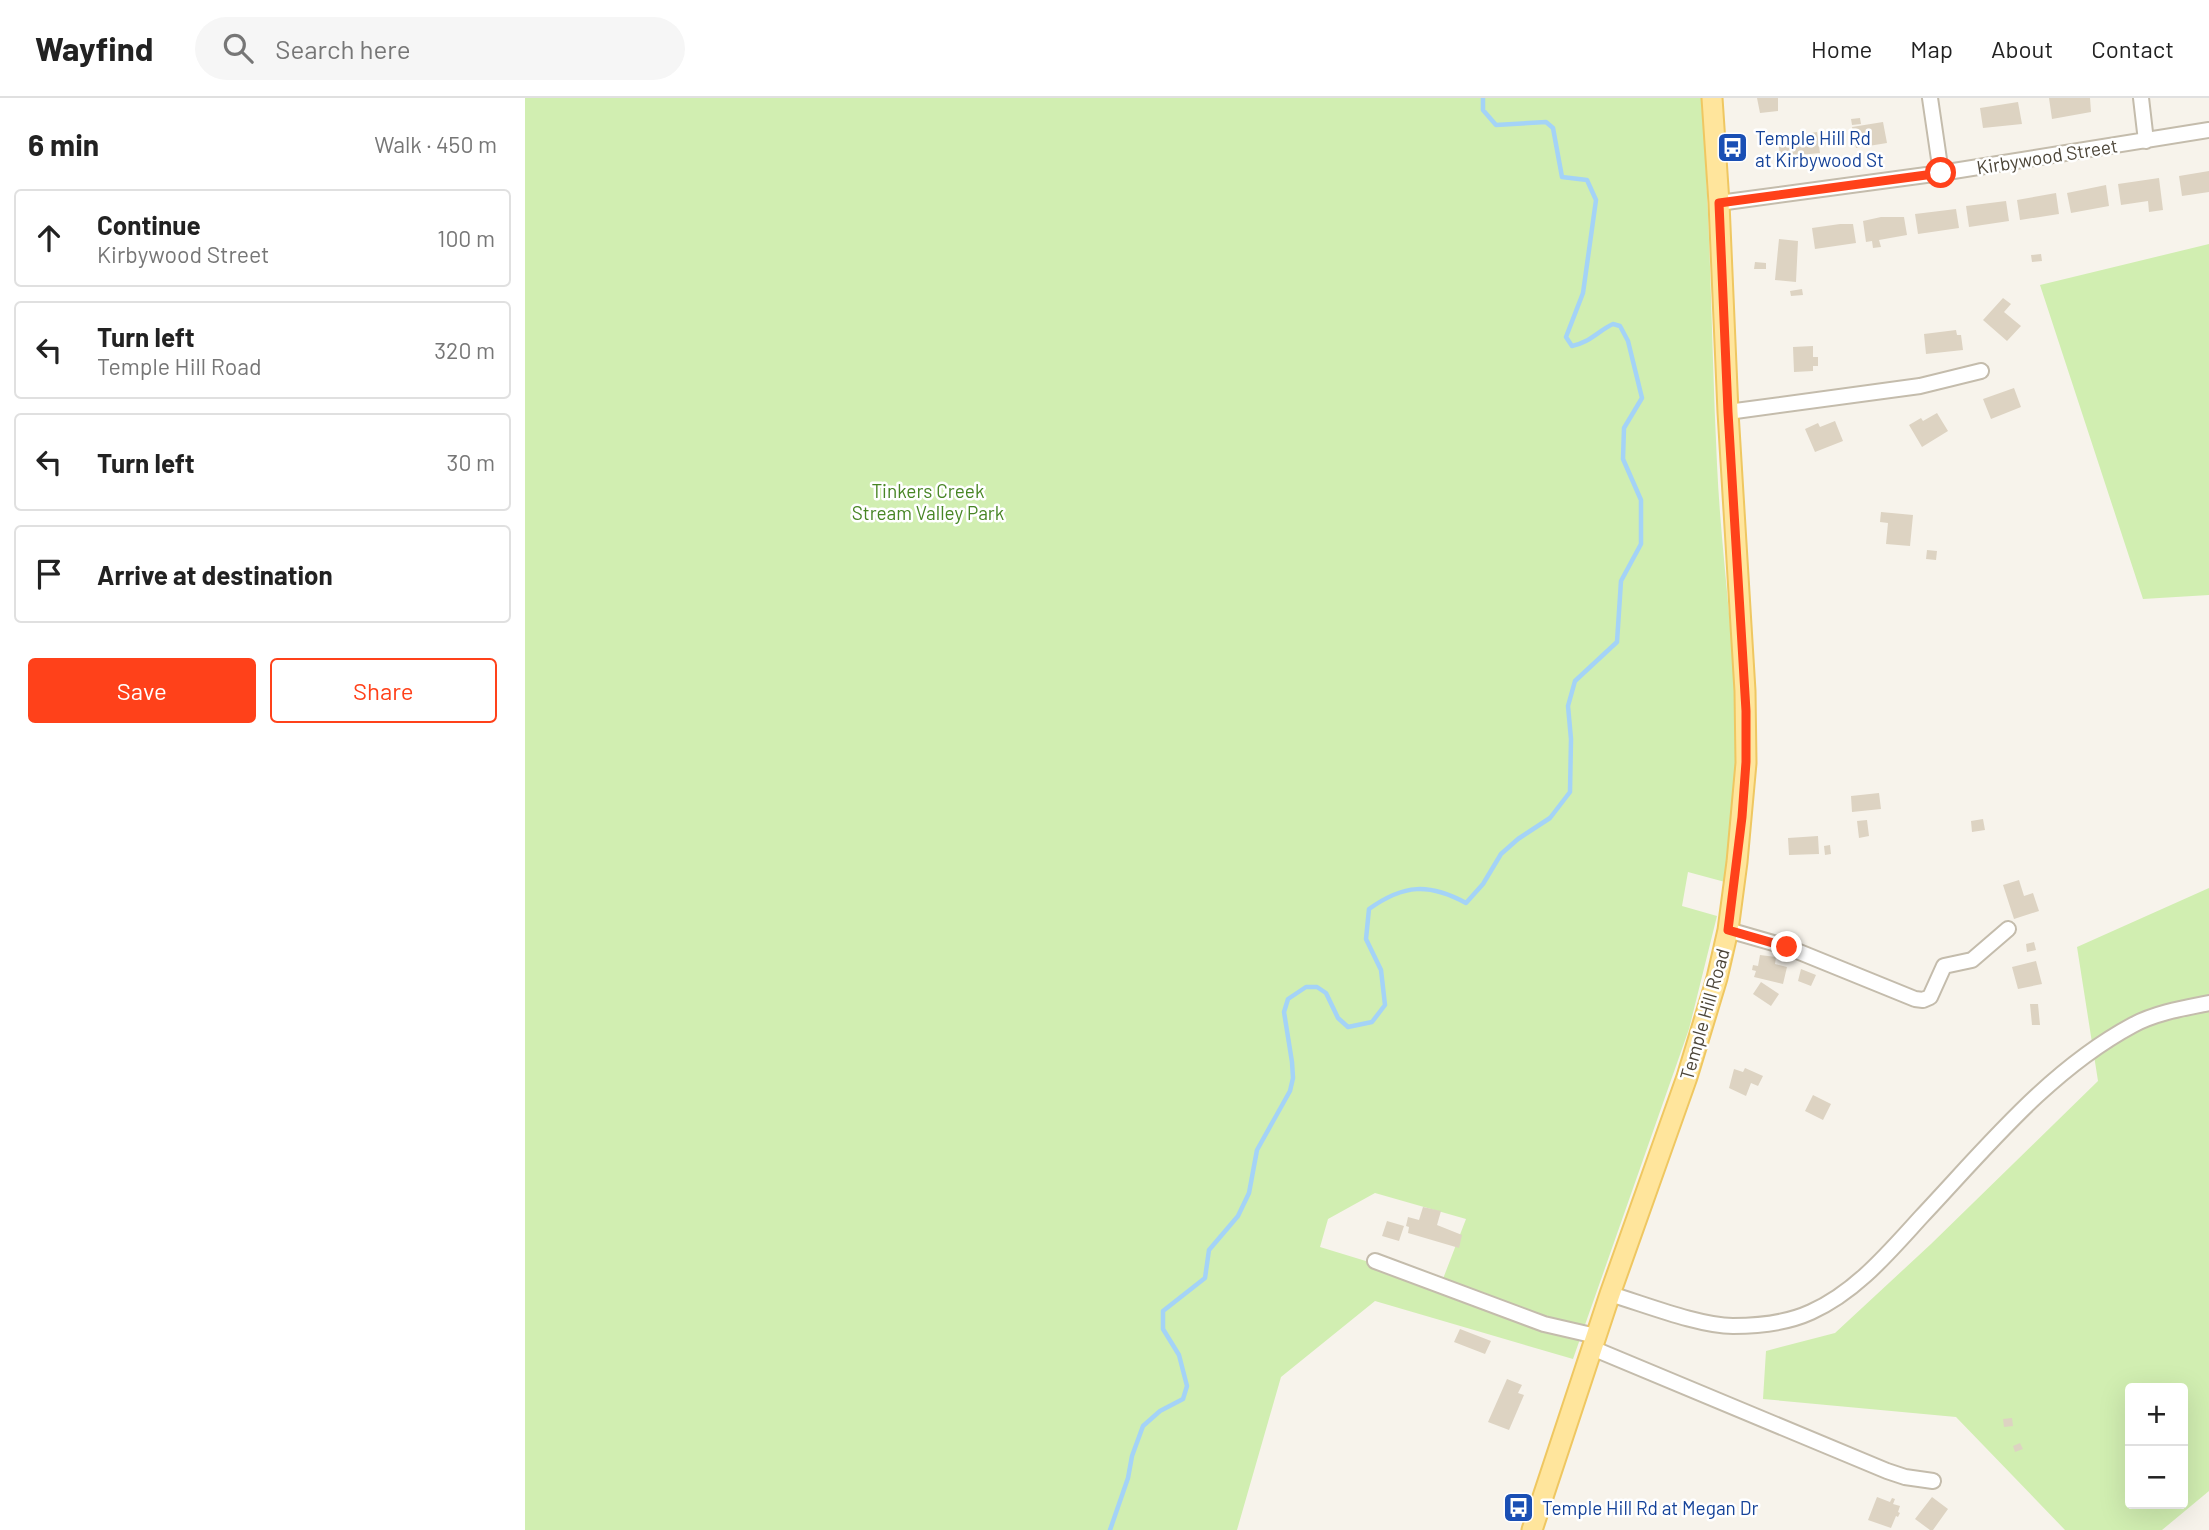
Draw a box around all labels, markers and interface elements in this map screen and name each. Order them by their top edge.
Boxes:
search box [195,17,685,80]
text: Wayfind [35,28,153,68]
icon: search [219,29,257,67]
text: Search here [275,33,411,64]
text: Home [1811,34,1872,63]
text: Map [1910,34,1953,63]
text: About [1991,34,2053,63]
text: Contact [2091,34,2174,63]
text: 6 min [28,126,99,162]
place label: Temple Hill Rd at Kirbywood St [1755,126,1884,171]
text: Walk · 450 m [374,130,497,158]
bus stop icon: Temple Hill Rd at Kirbywood St [1715,131,1749,165]
street label: Kirbywood Street [1975,133,2119,179]
route start [1925,157,1956,188]
text: Continue [97,209,201,240]
icon: ahead [30,219,68,257]
text: 100 m [437,224,495,252]
text: Kirbywood Street [97,240,269,268]
text: Turn left [97,321,195,352]
icon: left [30,331,68,369]
text: 320 m [434,336,495,364]
text: Temple Hill Road [97,352,262,380]
icon: left [30,443,68,481]
text: Turn left [97,447,195,478]
text: 30 m [447,448,495,476]
park label: Tinkers Creek Stream Valley Park [852,479,1004,524]
icon: arrive [30,555,68,593]
text: Arrive at destination [97,559,333,590]
button: Save [28,658,256,723]
button: Share [270,658,497,723]
route end [1771,931,1802,962]
street label: Temple Hill Road [1674,945,1734,1083]
map controls [2125,1383,2188,1509]
button: + [2125,1383,2188,1446]
button: − [2125,1446,2188,1509]
bus stop icon: Temple Hill Rd at Megan Dr [1502,1490,1536,1524]
place label: Temple Hill Rd at Megan Dr [1542,1496,1758,1519]

